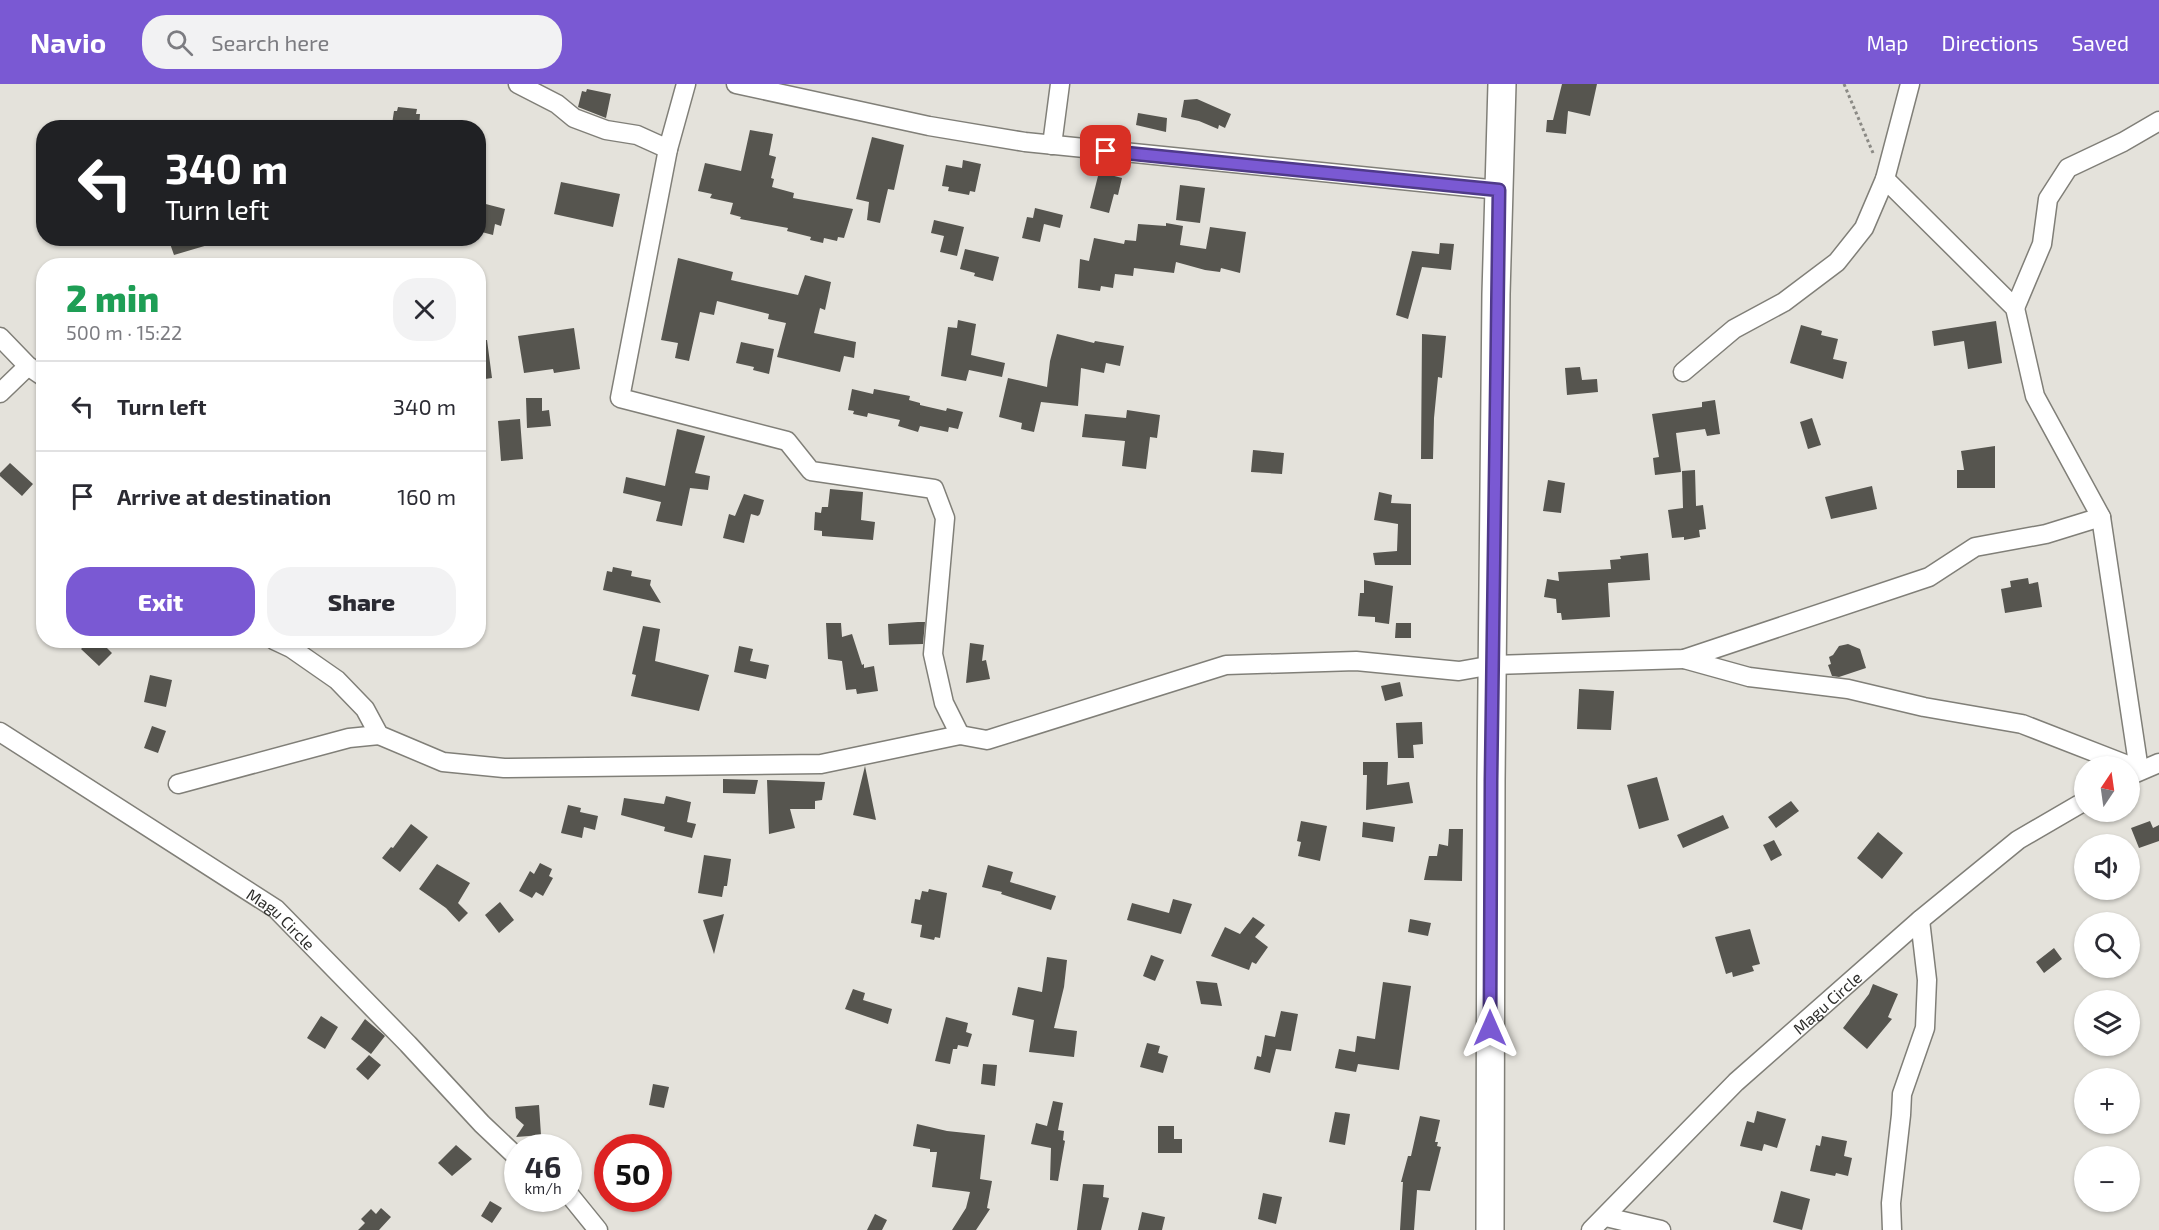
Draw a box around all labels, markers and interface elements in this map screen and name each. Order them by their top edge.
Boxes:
search box [142,15,562,69]
text: Navio [30,25,106,59]
icon: search [163,26,196,59]
text: Search here [211,29,329,55]
text: Map [1866,30,1909,55]
text: Directions [1942,30,2038,55]
text: Saved [2071,30,2129,55]
pin [1080,125,1131,176]
icon: arrive [1089,134,1122,167]
text: 340 m [165,142,288,192]
icon: left [66,144,144,222]
text: Turn left [165,193,269,225]
text: 2 min [66,276,159,319]
button: close [393,278,456,341]
text: 500 m · 15:22 [66,320,182,344]
icon: left [66,390,99,423]
text: Turn left [117,393,206,419]
text: 340 m [393,393,456,419]
icon: arrive [66,480,99,513]
text: Arrive at destination [117,483,331,509]
text: 160 m [397,483,456,509]
button: Exit [66,567,255,636]
button: Share [267,567,456,636]
north arrow [2074,756,2140,822]
map controls [2074,756,2140,1212]
button: sound [2074,834,2140,900]
street label: Magu Circle [244,884,320,953]
button: search [2074,912,2140,978]
street label: Magu Circle [1789,967,1865,1037]
button: layers [2074,990,2140,1056]
position arrow [1458,996,1522,1060]
button: + [2074,1068,2140,1134]
speed limit sign: 50 [594,1134,672,1212]
button: − [2074,1146,2140,1212]
text: 46 [525,1148,561,1184]
text: km/h [524,1179,562,1197]

